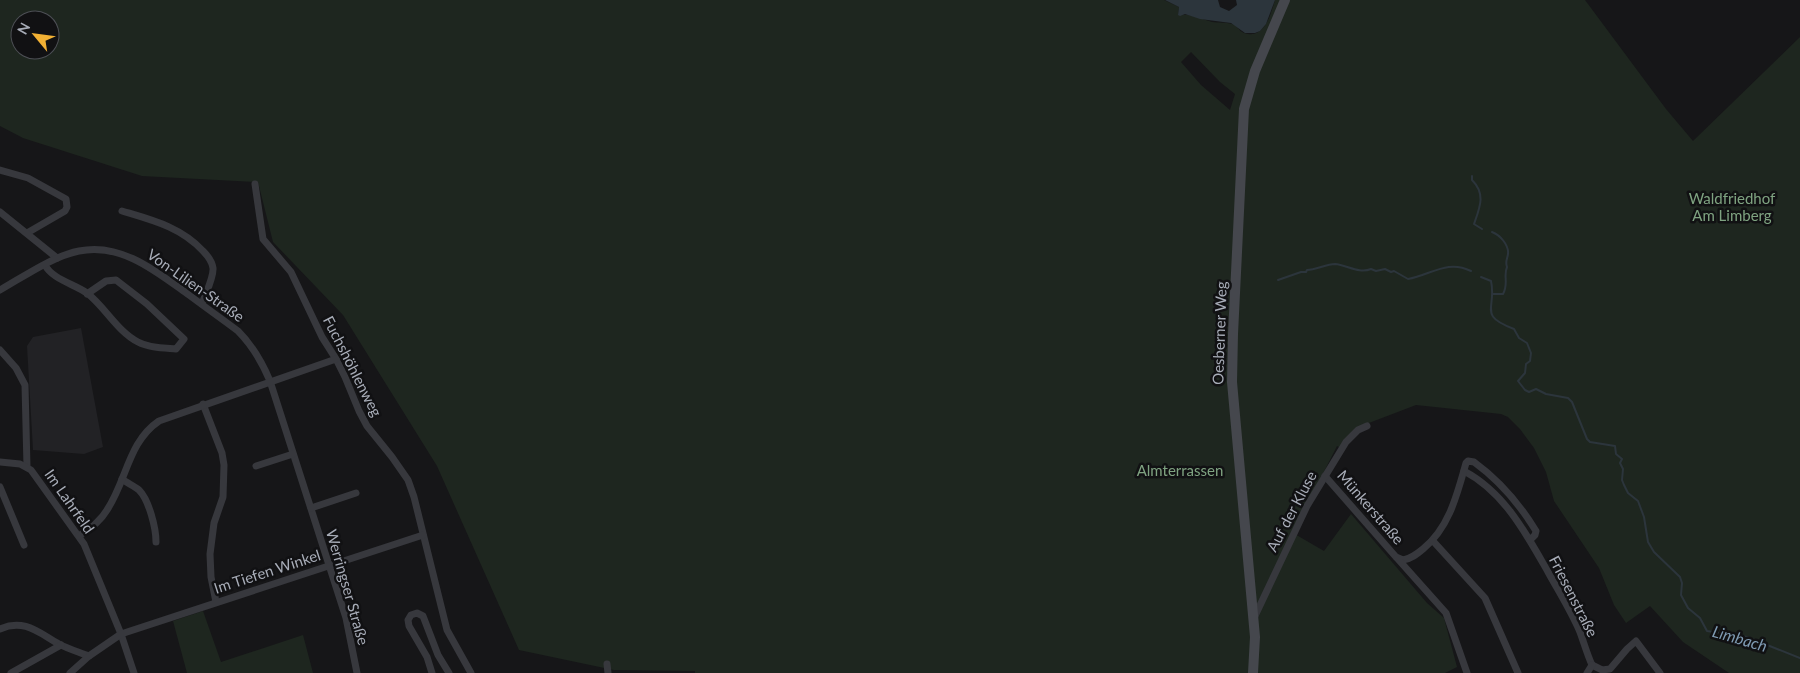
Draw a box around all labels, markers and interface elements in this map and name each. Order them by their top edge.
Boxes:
north arrow [10,10,60,60]
text: N [13,20,33,37]
park label: Waldfriedhof Am Limberg [1689,189,1776,224]
street label: Von-Lilien-Straße [144,245,248,325]
street label: Oesberner Weg [1208,281,1230,385]
street label: Fuchshöhlenweg [320,313,386,420]
park label: Almterrassen [1137,461,1223,479]
street label: Im Lahrfeld [41,465,99,537]
street label: Münkerstraße [1334,466,1408,548]
street label: Auf der Kluse [1262,468,1320,554]
street label: Werringser Straße [323,527,373,647]
street label: Im Tiefen Winkel [211,545,323,597]
street label: Friesenstraße [1546,552,1602,640]
water label: Limbach [1710,621,1770,655]

